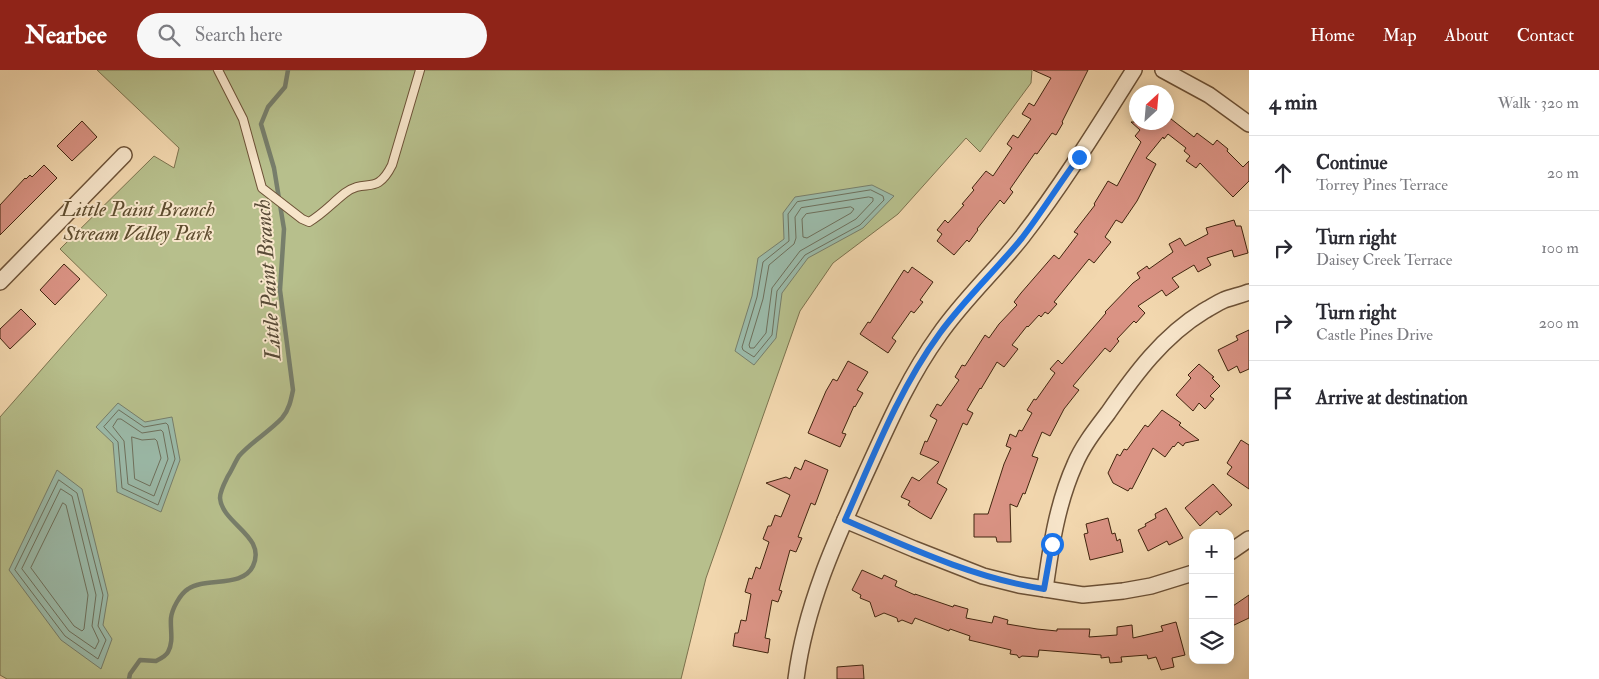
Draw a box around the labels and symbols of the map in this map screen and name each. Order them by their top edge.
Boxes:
north arrow [1129,85,1174,130]
route end [1068,146,1091,169]
park label: Little Paint Branch Stream Valley Park [60,196,215,247]
water label: Little Paint Branch [248,198,288,363]
route start [1041,533,1064,556]

